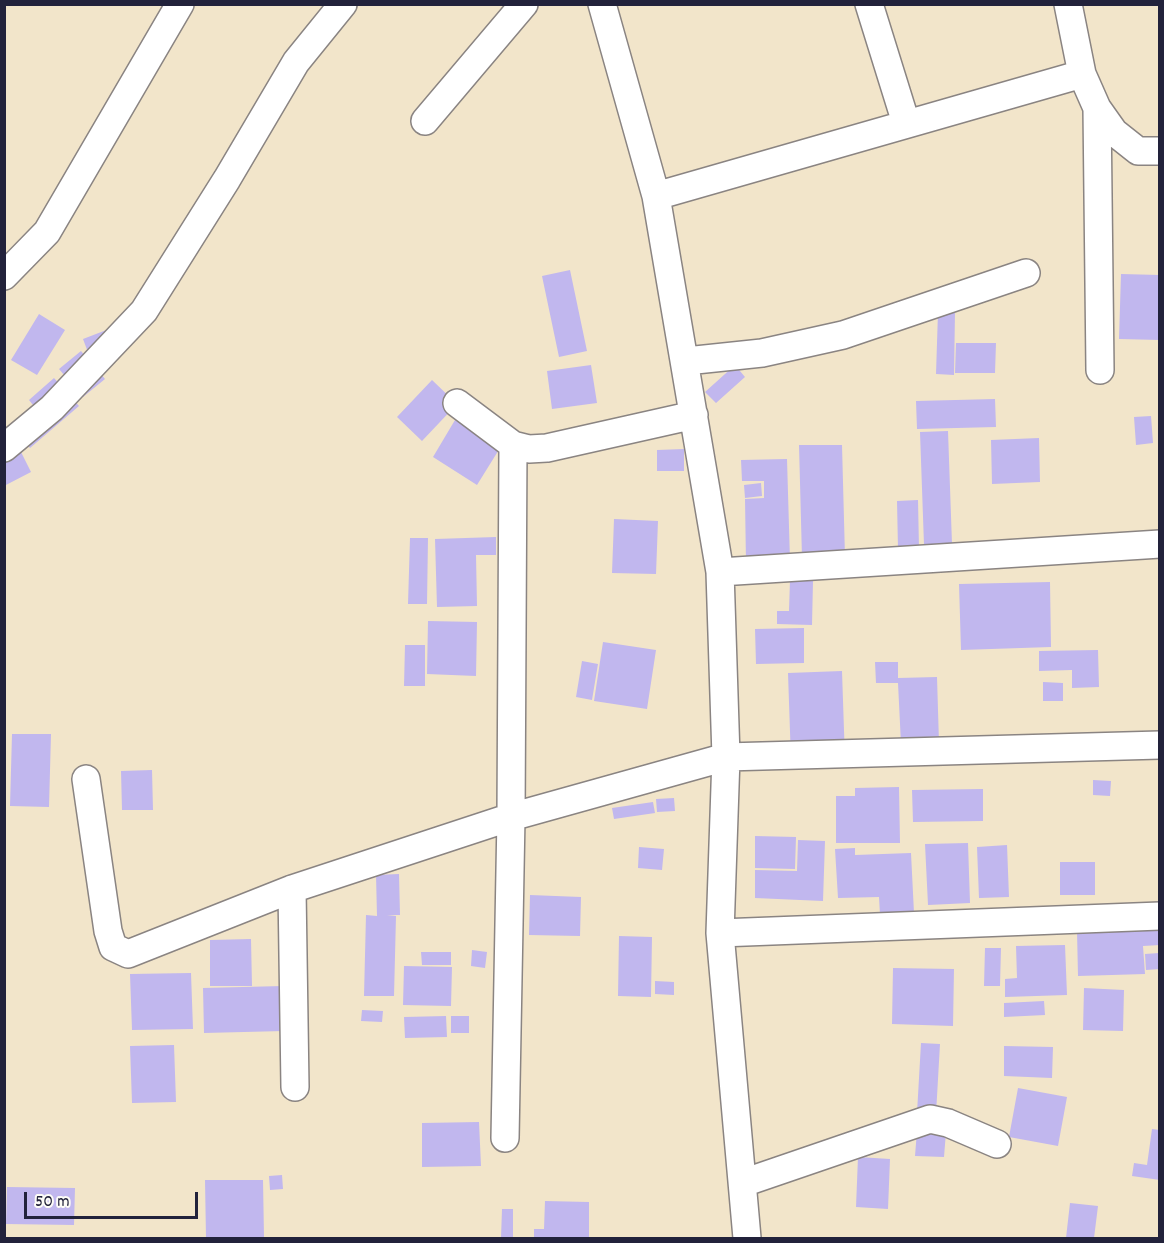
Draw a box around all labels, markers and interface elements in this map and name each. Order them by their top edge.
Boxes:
scale bar [27,1180,201,1218]
text: 50 m [35,1190,70,1215]

